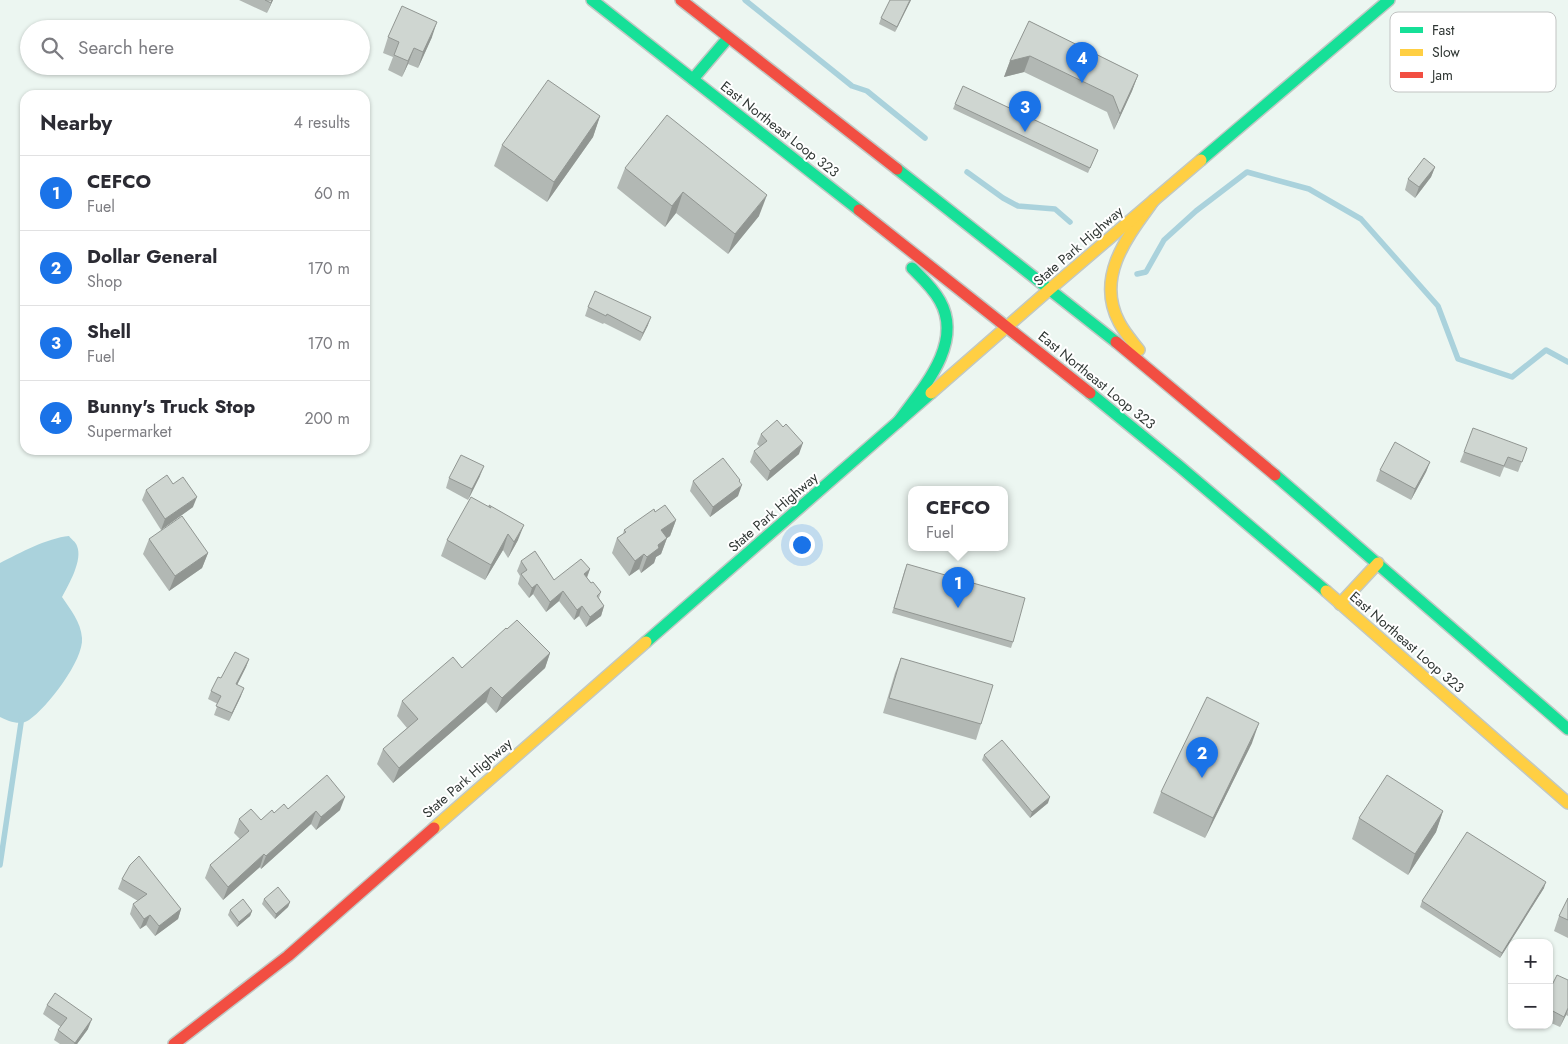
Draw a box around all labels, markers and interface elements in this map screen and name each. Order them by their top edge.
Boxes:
legend [1390,12,1556,92]
search box [20,20,370,75]
text: Fast [1432,20,1455,40]
icon: search [38,34,66,62]
text: Search here [78,34,174,61]
pin: 4 [1066,42,1098,83]
text: Slow [1432,42,1460,62]
text: Jam [1430,65,1453,85]
street label: East Northeast Loop 323 [716,76,844,182]
pin: 3 [1009,91,1041,132]
text: Nearby [40,108,112,138]
text: 4 results [294,111,350,134]
text: CEFCO [87,168,151,195]
text: 1 [52,182,60,205]
text: 60 m [314,182,350,205]
text: Fuel [87,195,115,218]
street label: State Park Highway [1029,201,1128,291]
text: Dollar General [87,243,218,270]
text: 2 [51,257,61,280]
text: 170 m [308,257,350,280]
text: Shop [87,270,122,293]
text: Shell [87,318,131,345]
street label: East Northeast Loop 323 [1034,326,1160,434]
text: 3 [51,332,61,355]
text: 170 m [308,332,350,355]
text: Fuel [87,345,115,368]
text: Bunny's Truck Stop [87,393,255,420]
text: 4 [50,407,62,430]
text: 200 m [304,407,350,430]
text: Supermarket [87,420,172,443]
street label: State Park Highway [724,467,823,557]
popup [908,486,1008,551]
text: CEFCO [926,494,990,521]
text: Fuel [926,521,954,544]
your location [789,532,815,558]
pin: 1 [942,567,974,608]
street label: East Northeast Loop 323 [1345,587,1469,698]
street label: State Park Highway [418,733,517,823]
pin: 2 [1186,737,1218,778]
map controls [1508,939,1553,1029]
button: + [1508,939,1553,984]
button: − [1508,984,1553,1029]

